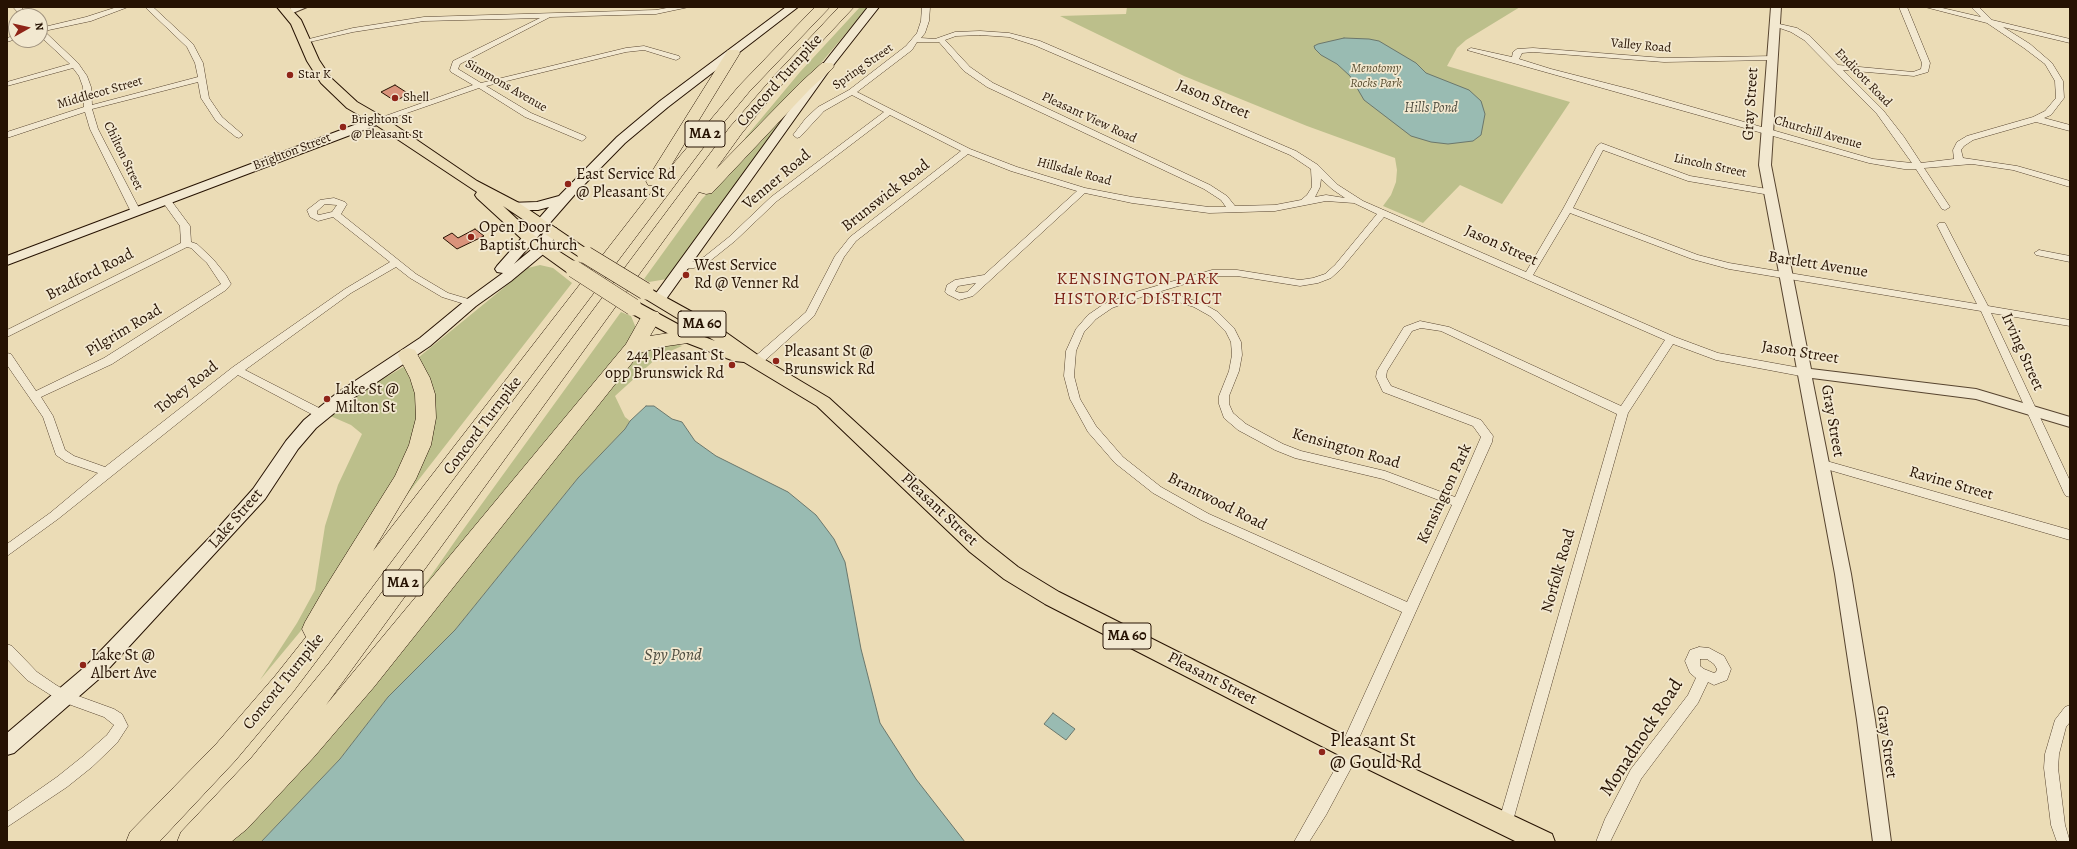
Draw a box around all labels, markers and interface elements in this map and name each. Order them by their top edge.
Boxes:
north arrow [8,8,48,48]
text: N [31,21,47,31]
street label: Concord Turnpike [733,31,827,131]
street label: Valley Road [1610,36,1672,56]
street label: Spring Street [830,40,896,94]
street label: Endicott Road [1831,46,1895,110]
street label: Simmons Avenue [462,56,550,116]
park label: Menotomy Rocks Park [1350,61,1402,92]
place label: Star K [298,67,331,83]
street label: Gray Street [1739,67,1763,141]
marker: Star K [285,70,295,80]
street label: Middlecot Street [55,73,145,113]
street label: Jason Street [1173,76,1253,124]
street label: Pleasant View Road [1039,89,1139,147]
place label: Shell [403,90,429,106]
marker: Shell [390,93,400,103]
water label: Hills Pond [1404,101,1458,117]
place label: Brighton St @ Pleasant St [351,112,423,143]
street label: Churchill Avenue [1772,113,1864,153]
street label: Chilton Street [100,119,146,193]
road number: MA 2 [685,121,725,147]
marker: Brighton St @ Pleasant St [338,122,348,132]
street label: Brighton Street [251,130,333,174]
street label: Venner Road [739,146,815,214]
street label: Lincoln Street [1672,151,1748,181]
street label: Hillsdale Road [1035,155,1113,189]
street label: Brunswick Road [838,156,934,236]
place label: East Service Rd @ Pleasant St [576,165,676,203]
marker: East Service Rd @ Pleasant St [563,179,573,189]
place label: Open Door Baptist Church [479,218,578,256]
street label: Jason Street [1462,221,1540,271]
marker: Open Door Baptist Church [466,232,476,242]
street label: Bradford Road [43,245,137,305]
street label: Bartlett Avenue [1767,248,1869,282]
place label: West Service Rd @ Venner Rd [694,256,799,294]
marker: West Service Rd @ Venner Rd [681,270,691,280]
district label: KENSINGTON PARK HISTORIC DISTRICT [1053,270,1223,310]
street label: Pilgrim Road [82,301,166,361]
street label: Irving Street [1996,310,2048,394]
road number: MA 60 [678,311,726,337]
street label: Jason Street [1760,337,1840,369]
place label: Pleasant St @ Brunswick Rd [784,342,875,380]
place label: 244 Pleasant St opp Brunswick Rd [605,346,724,384]
marker: Pleasant St @ Brunswick Rd [771,356,781,366]
street label: Tobey Road [152,357,222,419]
marker: 244 Pleasant St opp Brunswick Rd [727,360,737,370]
street label: Concord Turnpike [440,373,526,479]
place label: Lake St @ Milton St [335,380,399,418]
street label: Gray Street [1816,383,1848,459]
marker: Lake St @ Milton St [322,394,332,404]
street label: Kensington Road [1290,424,1402,474]
street label: Kensington Park [1413,441,1477,547]
street label: Ravine Street [1907,463,1995,505]
street label: Brantwood Road [1164,469,1270,535]
street label: Pleasant Street [897,470,981,550]
street label: Lake Street [205,485,267,553]
street label: Norfolk Road [1538,527,1580,615]
road number: MA 2 [383,570,423,596]
road number: MA 60 [1103,623,1151,649]
street label: Concord Turnpike [239,630,329,734]
place label: Lake St @ Albert Ave [91,646,157,684]
water label: Spy Pond [644,646,702,666]
street label: Pleasant Street [1164,648,1260,710]
marker: Lake St @ Albert Ave [78,660,88,670]
street label: Monadnock Road [1596,675,1688,801]
street label: Gray Street [1871,704,1901,780]
place label: Pleasant St @ Gould Rd [1330,730,1421,774]
marker: Pleasant St @ Gould Rd [1317,747,1327,757]

